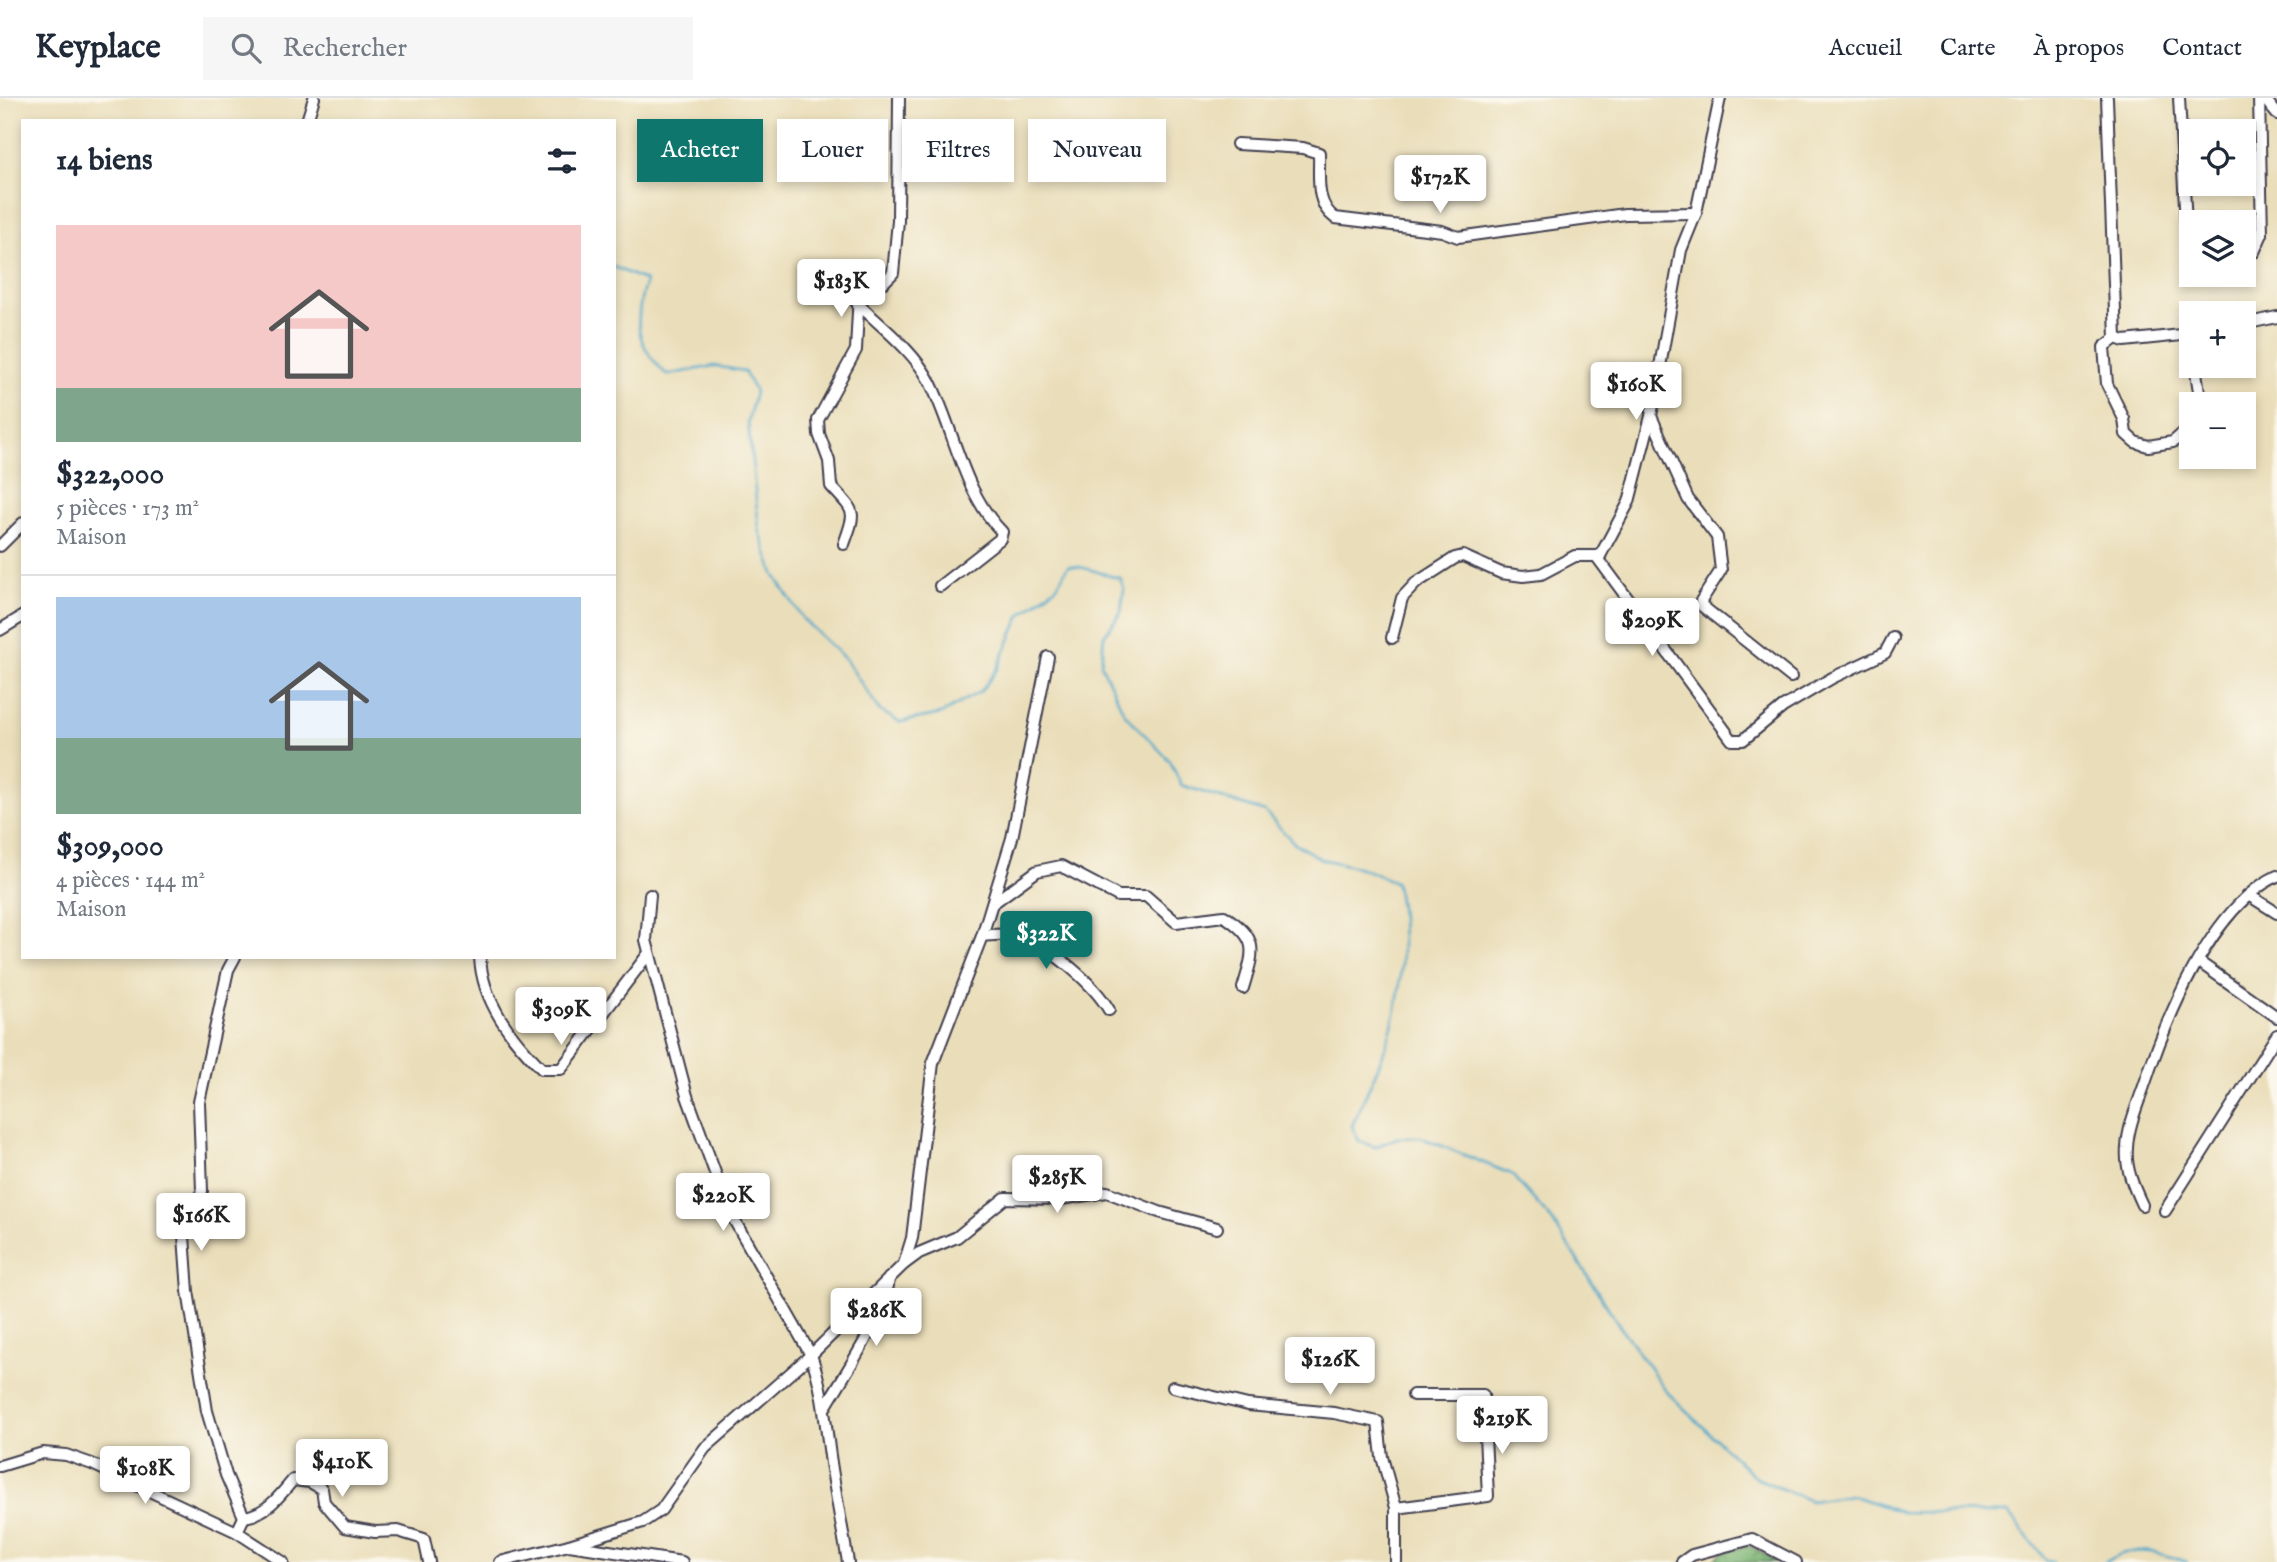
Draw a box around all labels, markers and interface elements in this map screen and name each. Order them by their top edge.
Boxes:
search box [203,17,693,80]
text: Keyplace [35,27,161,69]
icon: search [227,29,265,67]
text: Rechercher [283,32,407,65]
text: Accueil [1829,33,1902,64]
text: Carte [1940,33,1996,64]
text: À propos [2034,33,2124,64]
text: Contact [2162,33,2242,64]
chip: Acheter [637,119,763,182]
chip: Louer [777,119,888,182]
chip: Filtres [902,119,1014,182]
chip: Nouveau [1028,119,1166,182]
map controls [2179,119,2256,469]
button: locate [2179,119,2256,196]
text: 14 biens [56,142,153,180]
icon: filters [543,142,581,180]
pin: $172K [1391,156,1489,215]
text: $172K [1410,163,1470,192]
button: layers [2179,210,2256,287]
pin: $183K [792,260,890,319]
text: $183K [813,267,869,296]
icon: home [256,271,382,397]
button: + [2179,301,2256,378]
pin: $160K [1587,362,1685,422]
text: $160K [1607,370,1665,399]
button: − [2179,392,2256,469]
text: $322,000 [56,456,164,494]
text: 5 pièces · 173 m² [56,494,199,523]
text: Maison [56,523,126,552]
pin: $209K [1603,598,1701,658]
text: $209K [1621,606,1683,635]
icon: home [256,643,382,769]
text: $309,000 [56,828,164,866]
text: 4 pièces · 144 m² [56,866,205,895]
text: Maison [56,895,126,924]
pin: $322K [997,912,1095,971]
text: $322K [1016,919,1076,948]
pin: $309K [512,988,610,1047]
text: $309K [531,995,591,1024]
pin: $285K [1008,1156,1106,1215]
text: $285K [1028,1163,1086,1192]
pin: $220K [674,1174,772,1233]
text: $220K [692,1181,754,1210]
pin: $166K [152,1194,250,1253]
text: $166K [172,1201,230,1230]
pin: $286K [827,1288,925,1348]
text: $286K [847,1296,905,1325]
pin: $126K [1281,1338,1379,1397]
text: $126K [1301,1345,1359,1374]
pin: $219K [1453,1396,1551,1456]
text: $219K [1473,1404,1531,1433]
pin: $410K [293,1440,391,1499]
pin: $108K [96,1446,194,1506]
text: $410K [312,1447,372,1476]
text: $108K [116,1454,174,1483]

